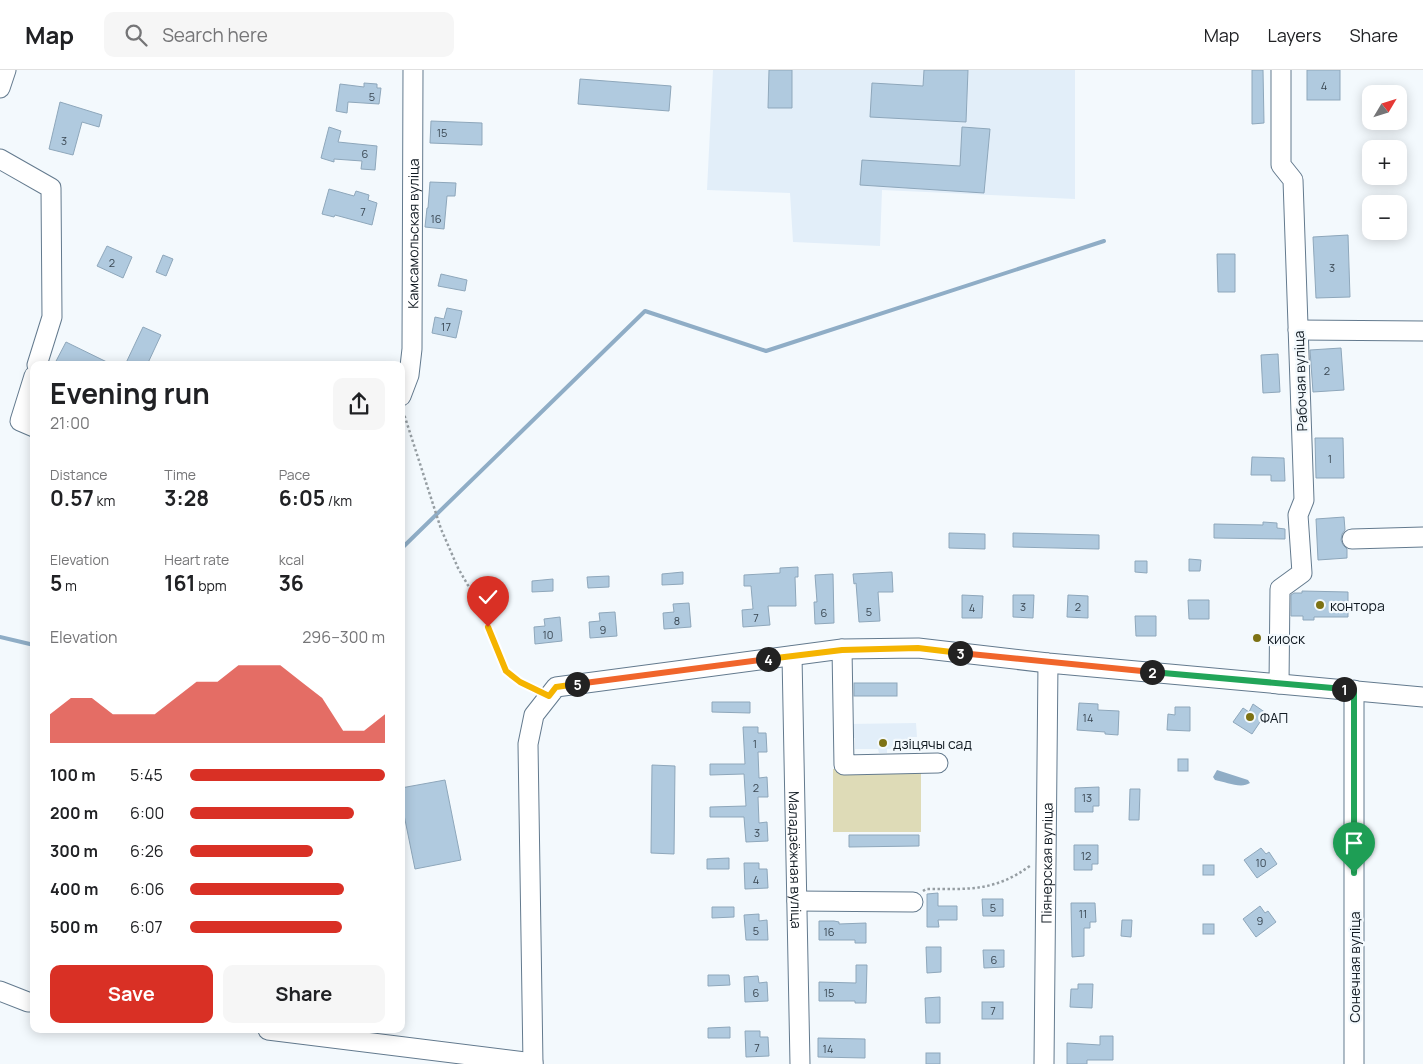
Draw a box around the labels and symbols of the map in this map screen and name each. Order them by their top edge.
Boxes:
house number: 4 [1321,78,1327,93]
north arrow [1362,85,1408,130]
house number: 5 [369,89,375,104]
house number: 15 [437,125,447,140]
house number: 3 [61,133,67,148]
house number: 6 [362,146,369,161]
street label: Камсамольская вуліца [403,159,422,309]
house number: 7 [360,204,366,219]
house number: 16 [430,211,442,226]
house number: 2 [109,255,115,270]
house number: 3 [1329,260,1335,275]
house number: 17 [441,319,451,334]
street label: Рабочая вуліца [1289,330,1311,432]
house number: 2 [1324,363,1330,378]
house number: 1 [1328,451,1332,466]
pin [467,576,509,627]
place label: контора [1330,596,1385,615]
house number: 3 [1020,599,1026,614]
house number: 2 [1075,599,1081,614]
marker: контора [1314,599,1326,611]
house number: 4 [969,600,975,615]
house number: 5 [866,604,872,619]
house number: 6 [821,605,828,620]
house number: 7 [753,610,759,625]
house number: 8 [674,613,680,628]
house number: 9 [600,622,607,637]
house number: 10 [542,627,554,642]
place label: киоск [1267,629,1306,648]
marker: киоск [1251,632,1263,644]
pin: 3 [948,640,972,666]
pin: 4 [756,646,780,672]
pin: 2 [1140,660,1164,684]
pin: 5 [564,672,590,696]
pin: 1 [1332,676,1356,702]
place label: ФАП [1260,708,1288,727]
house number: 14 [1083,710,1093,725]
marker: ФАП [1244,711,1256,723]
place label: дзіцячы сад [893,734,972,753]
house number: 1 [753,736,757,751]
marker: дзіцячы сад [877,737,889,749]
house number: 2 [753,780,759,795]
house number: 13 [1082,790,1092,805]
street label: Маладзёжная вуліца [785,791,807,929]
street label: Піянерская вуліца [1036,802,1056,924]
pin [1333,822,1375,873]
house number: 3 [754,825,760,840]
house number: 12 [1081,848,1091,863]
house number: 10 [1255,855,1267,870]
house number: 4 [753,872,759,887]
house number: 5 [990,900,996,915]
house number: 11 [1079,906,1087,921]
street label: Сонечная вуліца [1345,911,1364,1023]
house number: 9 [1257,913,1264,928]
house number: 5 [753,923,759,938]
house number: 16 [823,924,835,939]
house number: 6 [991,952,998,967]
house number: 6 [753,985,760,1000]
house number: 15 [824,985,834,1000]
house number: 7 [990,1003,996,1018]
house number: 7 [754,1040,760,1055]
house number: 14 [823,1041,833,1056]

